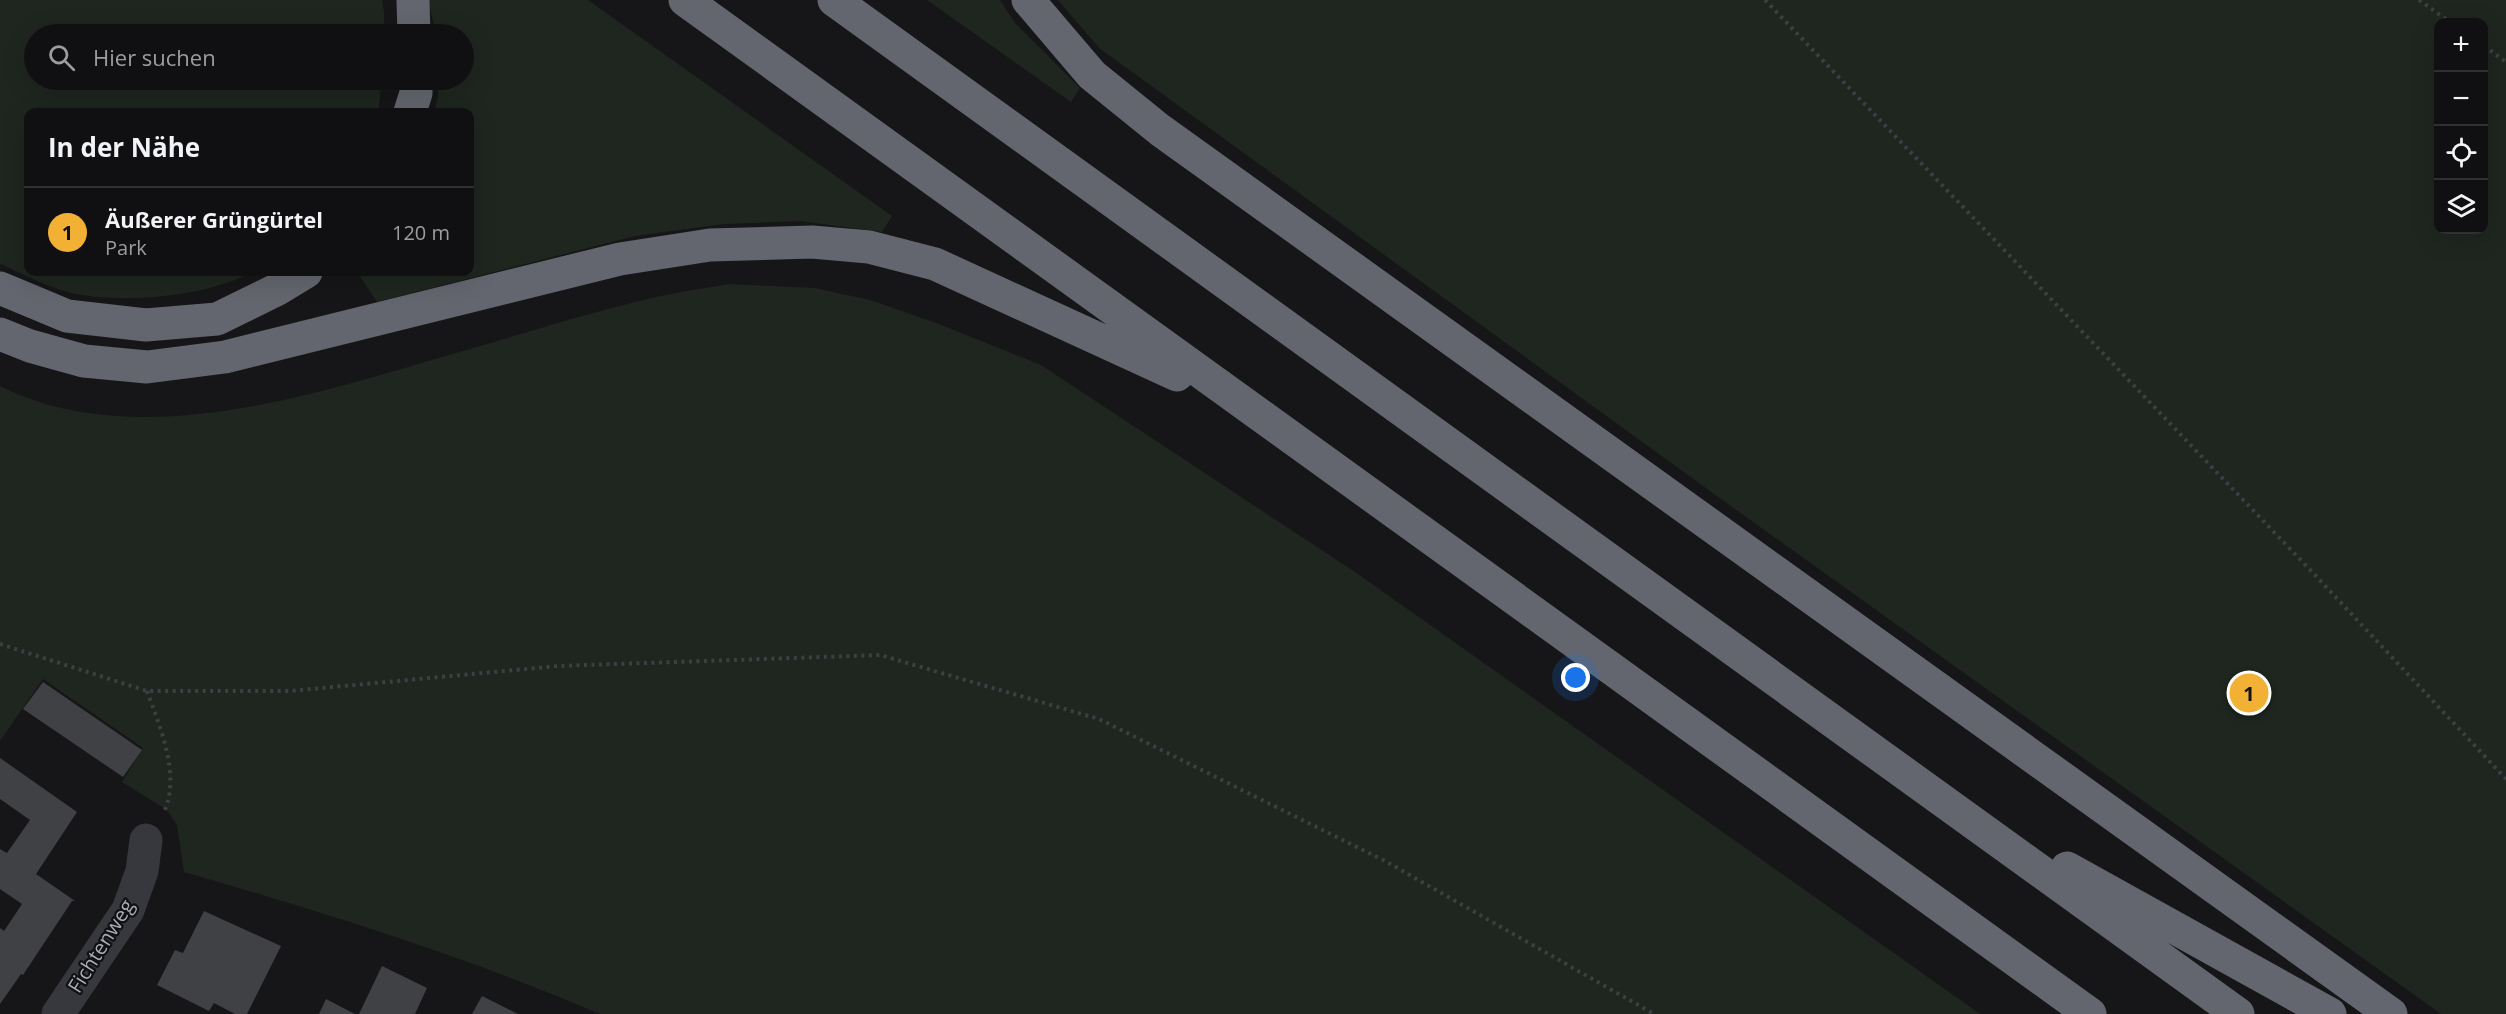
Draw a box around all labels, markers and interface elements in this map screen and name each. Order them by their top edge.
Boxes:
map controls [2434,18,2488,234]
button: + [2434,18,2488,72]
search box [24,24,474,90]
icon: search [45,41,78,74]
text: Hier suchen [93,42,216,72]
button: − [2434,72,2488,126]
button: locate [2434,126,2488,180]
text: In der Nähe [48,129,200,165]
button: layers [2434,180,2488,234]
text: Äußerer Grüngürtel [105,204,323,234]
text: 1 [62,219,73,246]
text: 120 m [392,219,450,246]
text: Park [105,234,147,261]
your location [1561,663,1590,692]
pin: 1 [2230,670,2268,716]
street label: Fichtenweg [61,894,140,998]

